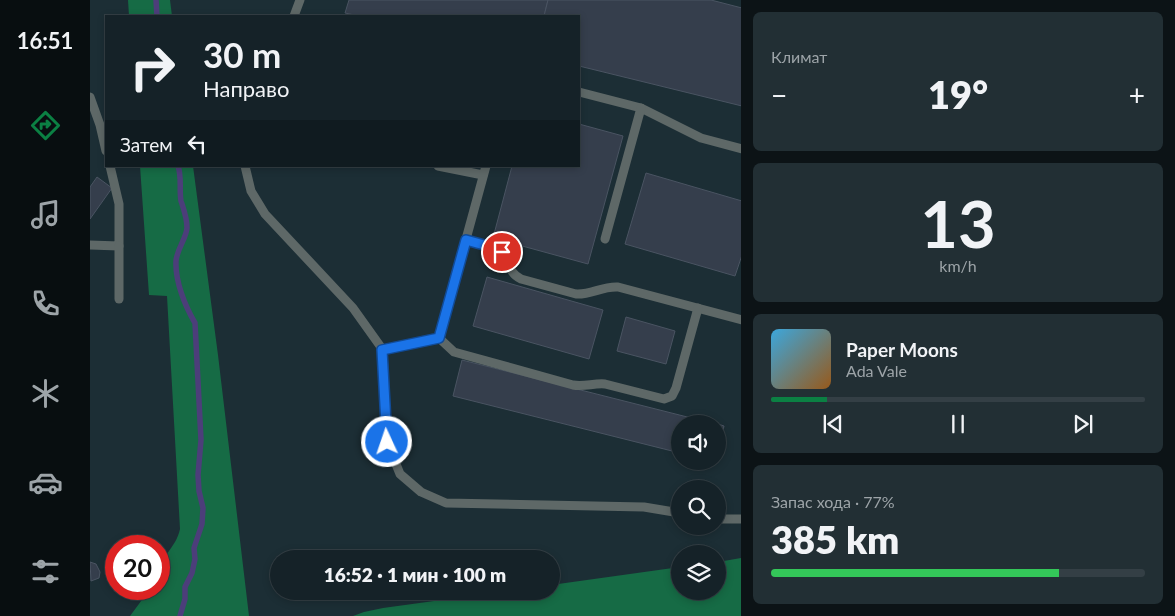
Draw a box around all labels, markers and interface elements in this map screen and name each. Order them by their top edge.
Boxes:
text: 16:51 [17,27,73,54]
text: 30 m [203,33,281,75]
icon: right [120,35,185,100]
text: Климат [771,47,827,66]
text: 19° [928,71,988,117]
text: Направо [203,75,289,102]
text: − [771,78,787,112]
text: + [1129,78,1145,112]
icon: directions [28,108,63,143]
icon: left [183,130,211,158]
text: Затем [120,133,173,156]
text: 13 [920,184,996,262]
icon: music [28,197,63,232]
pin [481,231,523,273]
icon: arrive [488,238,516,266]
text: km/h [939,256,977,275]
icon: phone [28,286,63,321]
text: Paper Moons [846,338,958,361]
text: Ada Vale [846,361,907,380]
icon: climate [28,376,63,411]
icon: previous [819,410,847,438]
icon: pause [944,410,972,438]
icon: next [1069,410,1097,438]
position arrow [360,415,412,467]
map controls [671,415,726,600]
button: sound [671,415,726,470]
icon: car [28,465,63,500]
button: search [671,480,726,535]
text: Запас хода · 77% [771,492,895,511]
text: 385 km [771,516,899,562]
speed limit sign: 20 [105,535,170,600]
button: layers [671,545,726,600]
icon: filters [28,554,63,589]
text: 16:52 · 1 мин · 100 m [324,563,506,586]

